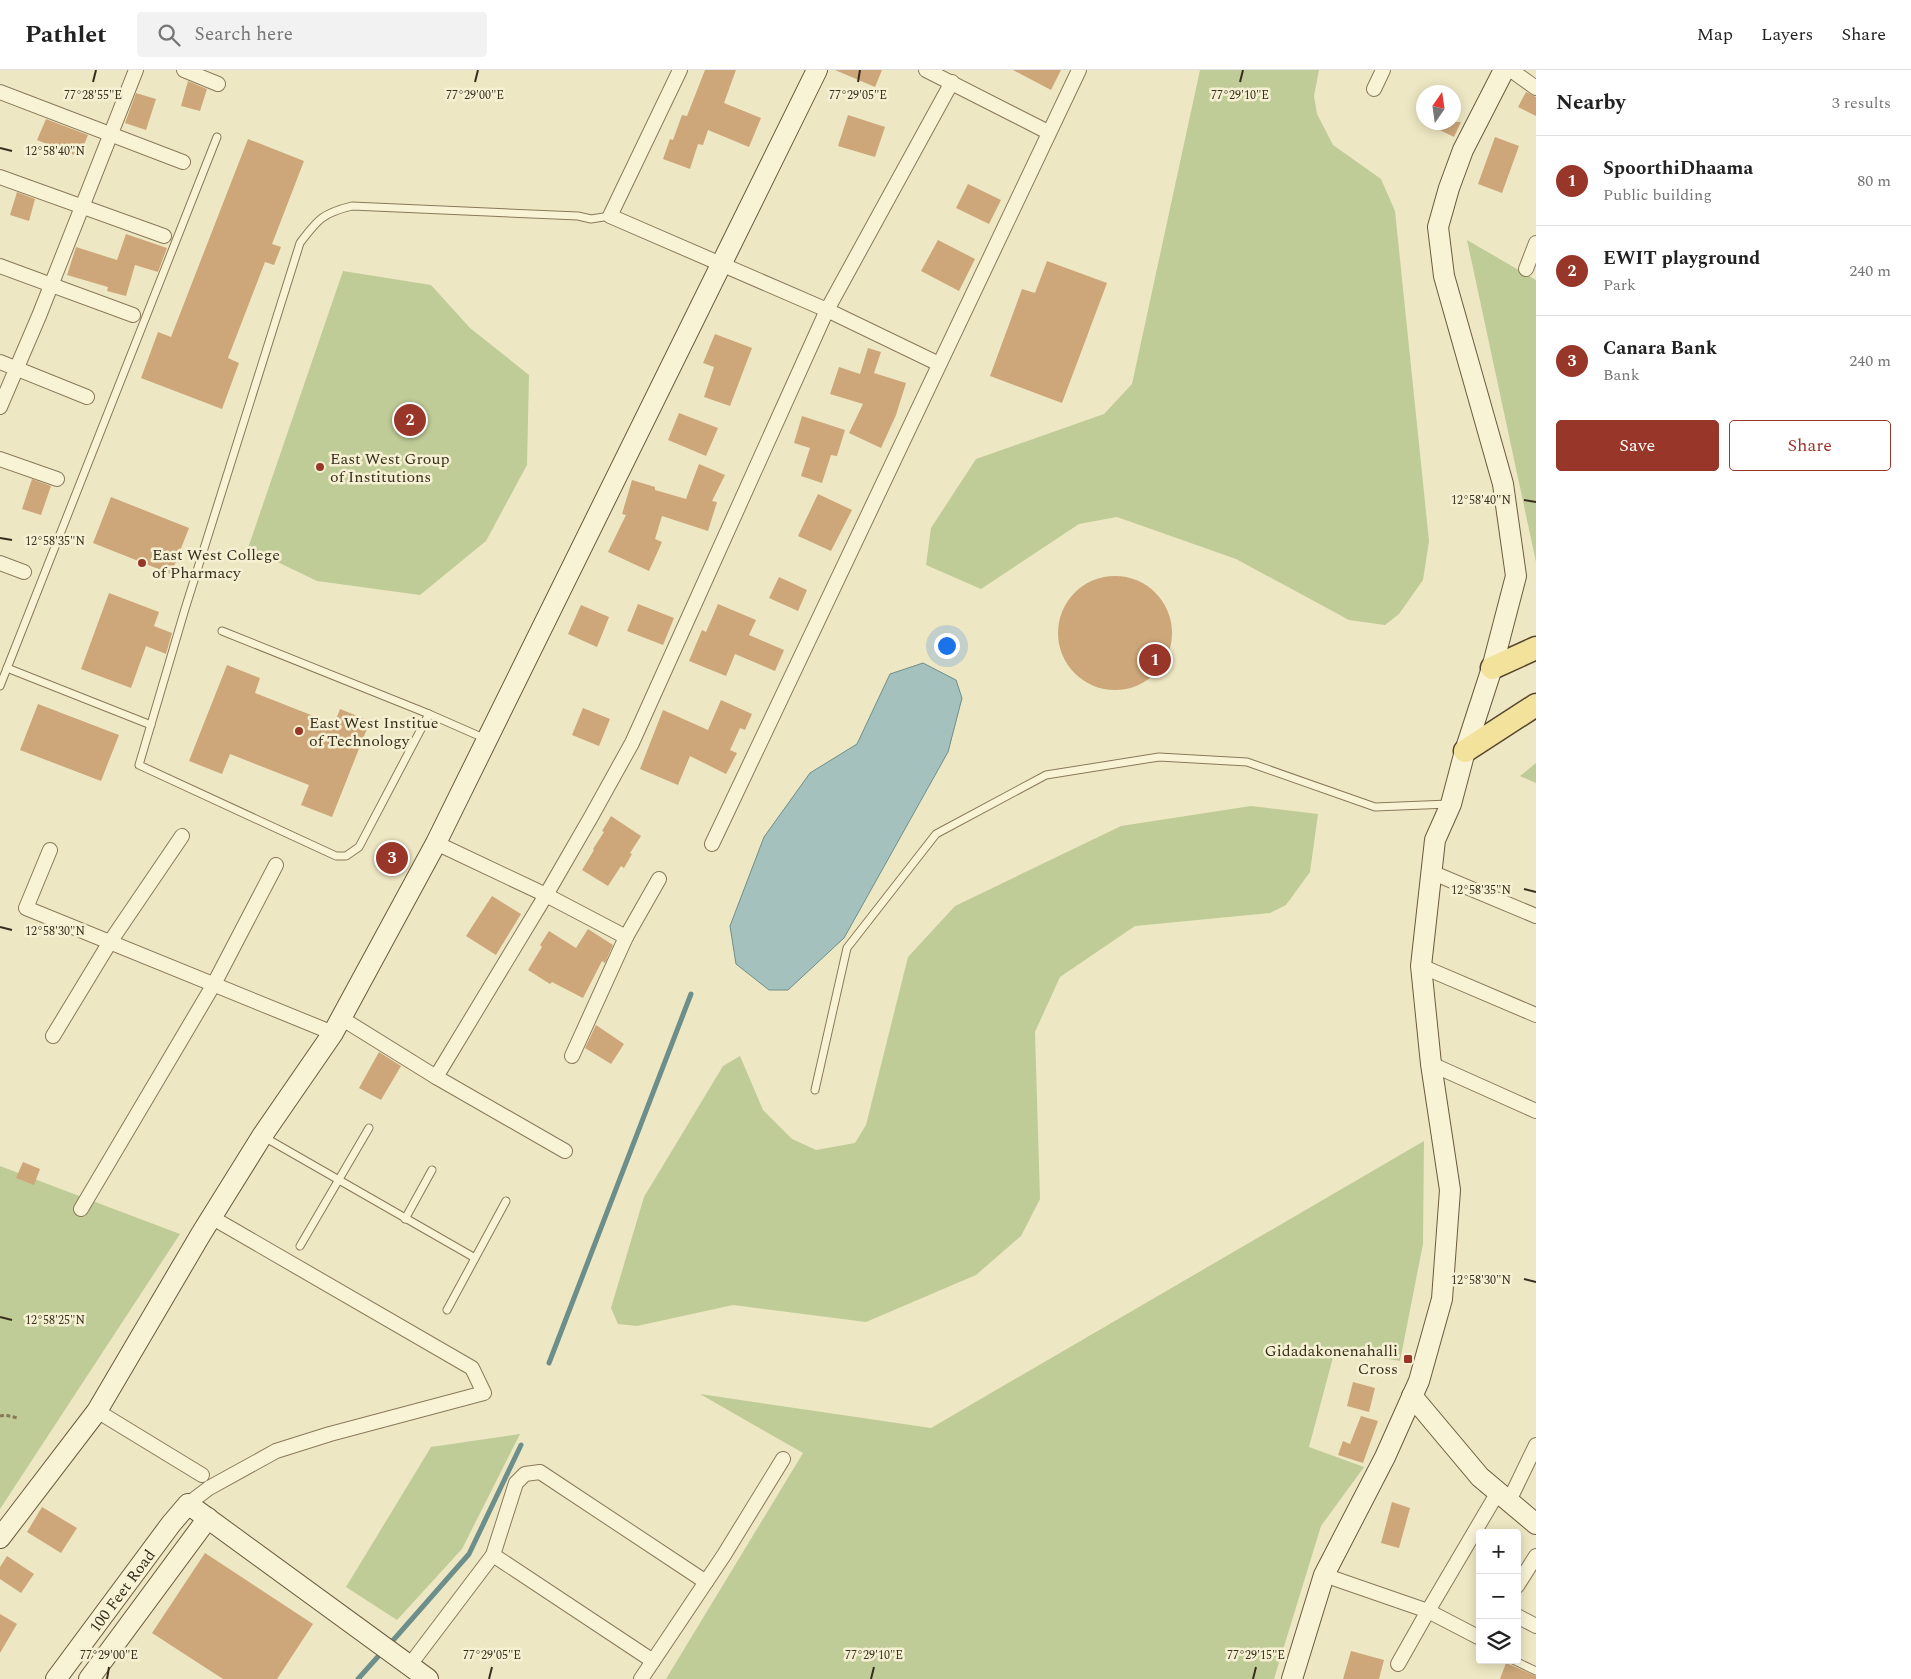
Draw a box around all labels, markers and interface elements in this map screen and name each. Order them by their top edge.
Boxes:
search box [137,12,487,57]
text: Pathlet [25,17,107,53]
text: Search here [195,20,293,49]
icon: search [155,21,183,49]
text: Map [1697,21,1733,48]
text: Layers [1761,21,1813,48]
text: Share [1841,21,1886,48]
north arrow [1416,85,1461,130]
text: 77°28'55"E [64,86,122,105]
text: 77°29'00"E [446,86,504,105]
text: 77°29'05"E [829,86,887,105]
text: 77°29'10"E [1211,86,1269,105]
text: Nearby [1556,87,1626,119]
text: 3 results [1832,91,1891,115]
text: 12°58'40"N [25,142,85,161]
text: SpoorthiDhaama [1603,154,1753,183]
text: 1 [1568,169,1576,193]
text: 80 m [1857,169,1891,193]
text: Public building [1603,183,1712,207]
text: EWIT playground [1603,244,1760,273]
text: 2 [1568,259,1576,283]
text: 240 m [1849,259,1891,283]
text: Park [1603,273,1636,297]
text: Canara Bank [1603,334,1717,363]
text: 3 [1568,349,1576,373]
text: 240 m [1849,349,1891,373]
text: Bank [1603,363,1640,387]
pin: 2 [394,401,426,439]
button: Save [1556,420,1719,471]
button: Share [1729,420,1891,471]
place label: East West Group of Institutions [330,447,450,489]
marker: East West Group of Institutions [314,461,326,473]
text: 12°58'40"N [1451,491,1511,510]
text: 12°58'35"N [25,532,85,551]
place label: East West College of Pharmacy [152,543,280,585]
marker: East West College of Pharmacy [136,557,148,569]
your location [934,633,960,659]
pin: 1 [1139,641,1171,679]
place label: East West Institue of Technology [309,711,439,753]
marker: East West Institue of Technology [293,725,305,737]
pin: 3 [376,839,408,877]
text: 12°58'35"N [1451,881,1511,900]
text: 12°58'30"N [25,922,85,941]
text: 12°58'30"N [1451,1271,1511,1290]
text: 12°58'25"N [25,1311,85,1330]
place label: Gidadakonenahalli Cross [1265,1339,1398,1381]
marker: Gidadakonenahalli Cross [1402,1353,1414,1365]
map controls [1476,1529,1521,1664]
button: + [1476,1529,1521,1574]
street label: 100 Feet Road [83,1544,161,1638]
button: − [1476,1574,1521,1619]
button: layers [1476,1619,1521,1664]
text: 77°29'00"E [80,1646,138,1665]
text: 77°29'05"E [463,1646,521,1665]
text: 77°29'10"E [845,1646,903,1665]
text: 77°29'15"E [1227,1646,1285,1665]

